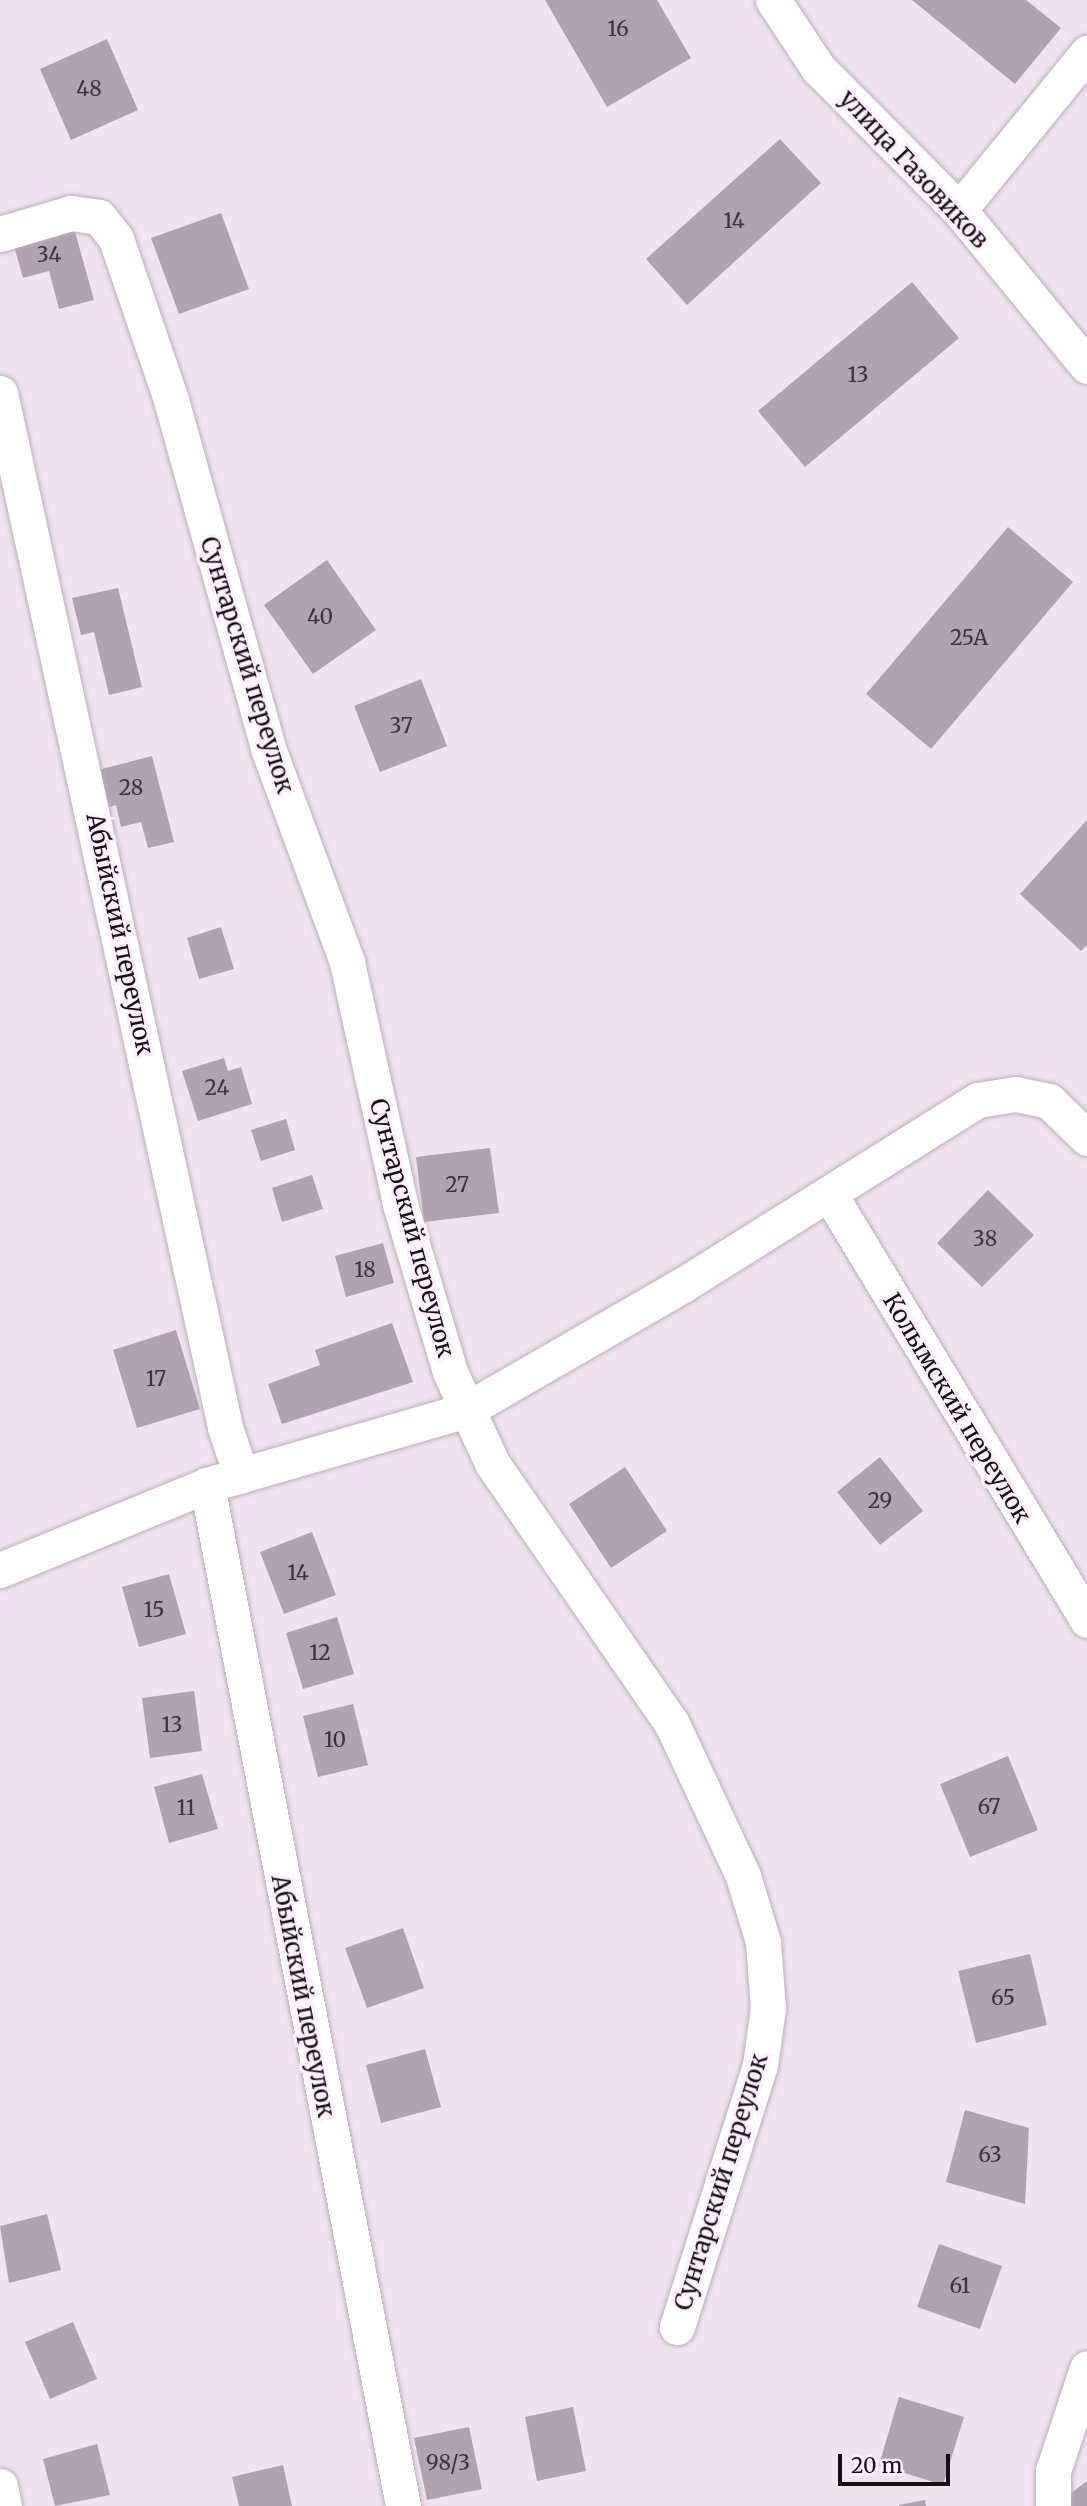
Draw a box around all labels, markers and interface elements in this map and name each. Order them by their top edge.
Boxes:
house number: 16 [607,16,629,42]
house number: 48 [76,76,102,102]
street label: улица Газовиков [833,84,995,254]
house number: 14 [723,208,745,234]
house number: 34 [37,242,61,268]
house number: 13 [848,362,868,388]
street label: Сунтарский переулок [194,533,300,797]
house number: 40 [307,604,333,630]
house number: 25А [950,625,988,651]
house number: 37 [389,713,413,739]
house number: 28 [119,775,143,801]
street label: Абыйский переулок [80,810,160,1058]
house number: 24 [205,1075,229,1101]
street label: Сунтарский переулок [364,1095,460,1361]
house number: 27 [445,1172,469,1198]
house number: 38 [973,1226,997,1252]
house number: 18 [354,1257,376,1283]
street label: Колымский переулок [877,1288,1037,1528]
house number: 17 [146,1366,166,1392]
house number: 29 [868,1488,892,1514]
house number: 14 [287,1560,309,1586]
house number: 15 [143,1597,165,1623]
house number: 12 [309,1640,331,1666]
house number: 13 [162,1712,182,1738]
house number: 10 [324,1727,346,1753]
house number: 67 [977,1794,1001,1820]
house number: 11 [177,1795,195,1821]
street label: Абыйский переулок [265,1872,341,2120]
house number: 65 [991,1985,1015,2011]
street label: Сунтарский переулок [668,2050,774,2314]
house number: 63 [978,2142,1002,2168]
house number: 61 [950,2273,970,2299]
scale bar [842,2440,954,2484]
house number: 98/3 [426,2450,470,2476]
text: 20 m [851,2452,902,2479]

